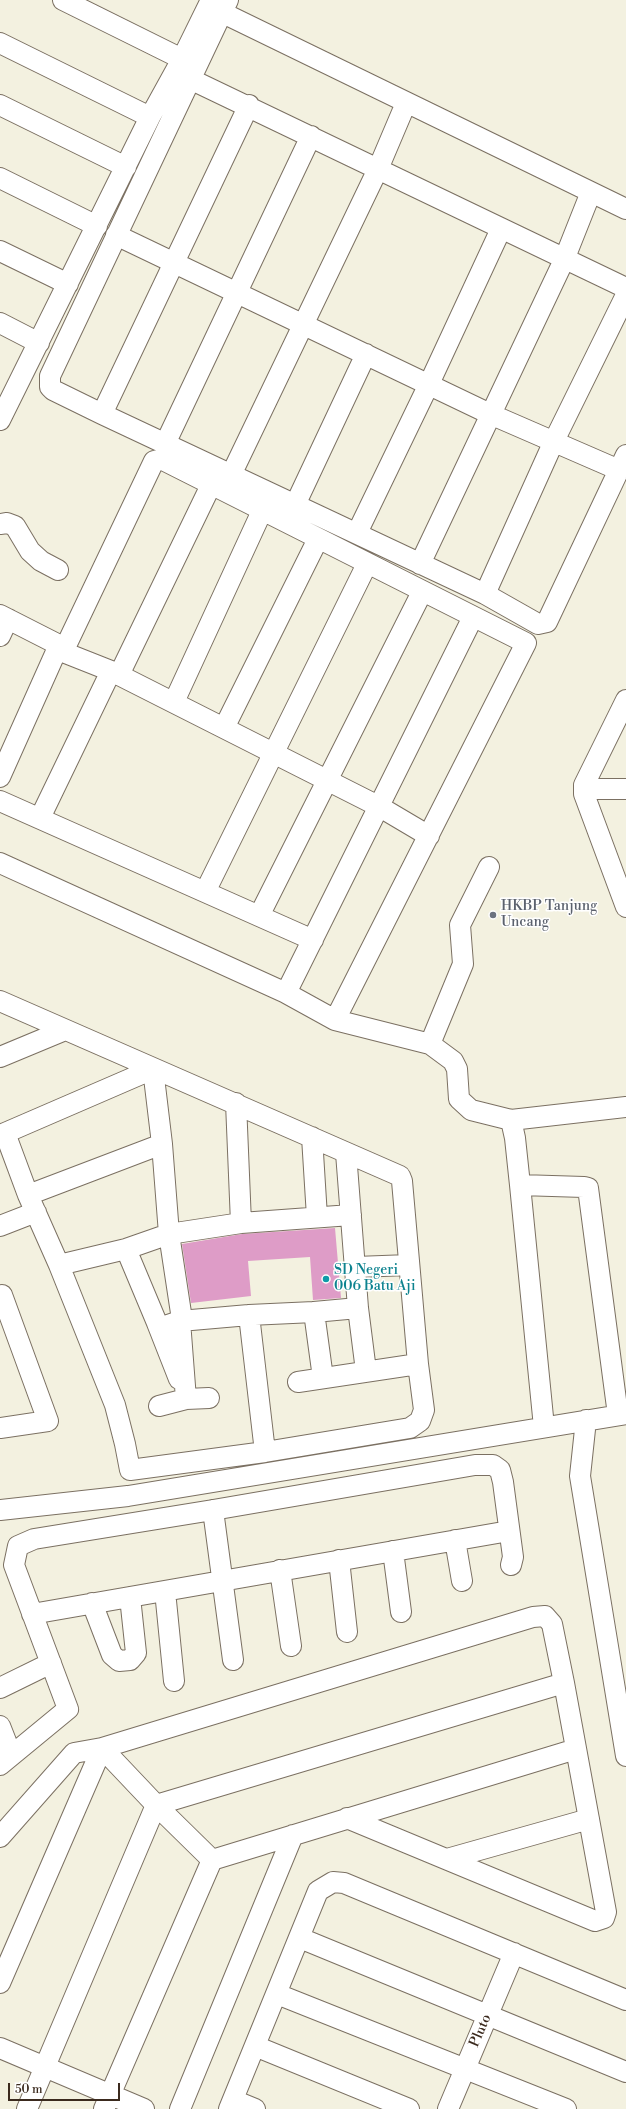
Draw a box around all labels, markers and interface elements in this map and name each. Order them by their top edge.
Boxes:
place label: HKBP Tanjung Uncang [501,899,597,932]
marker: HKBP Tanjung Uncang [488,910,498,920]
place label: SD Negeri 006 Batu Aji [334,1263,416,1296]
marker: SD Negeri 006 Batu Aji [321,1274,331,1284]
street label: Pluto [467,2012,495,2050]
scale bar [10,2075,122,2101]
text: 50 m [15,2082,43,2097]

